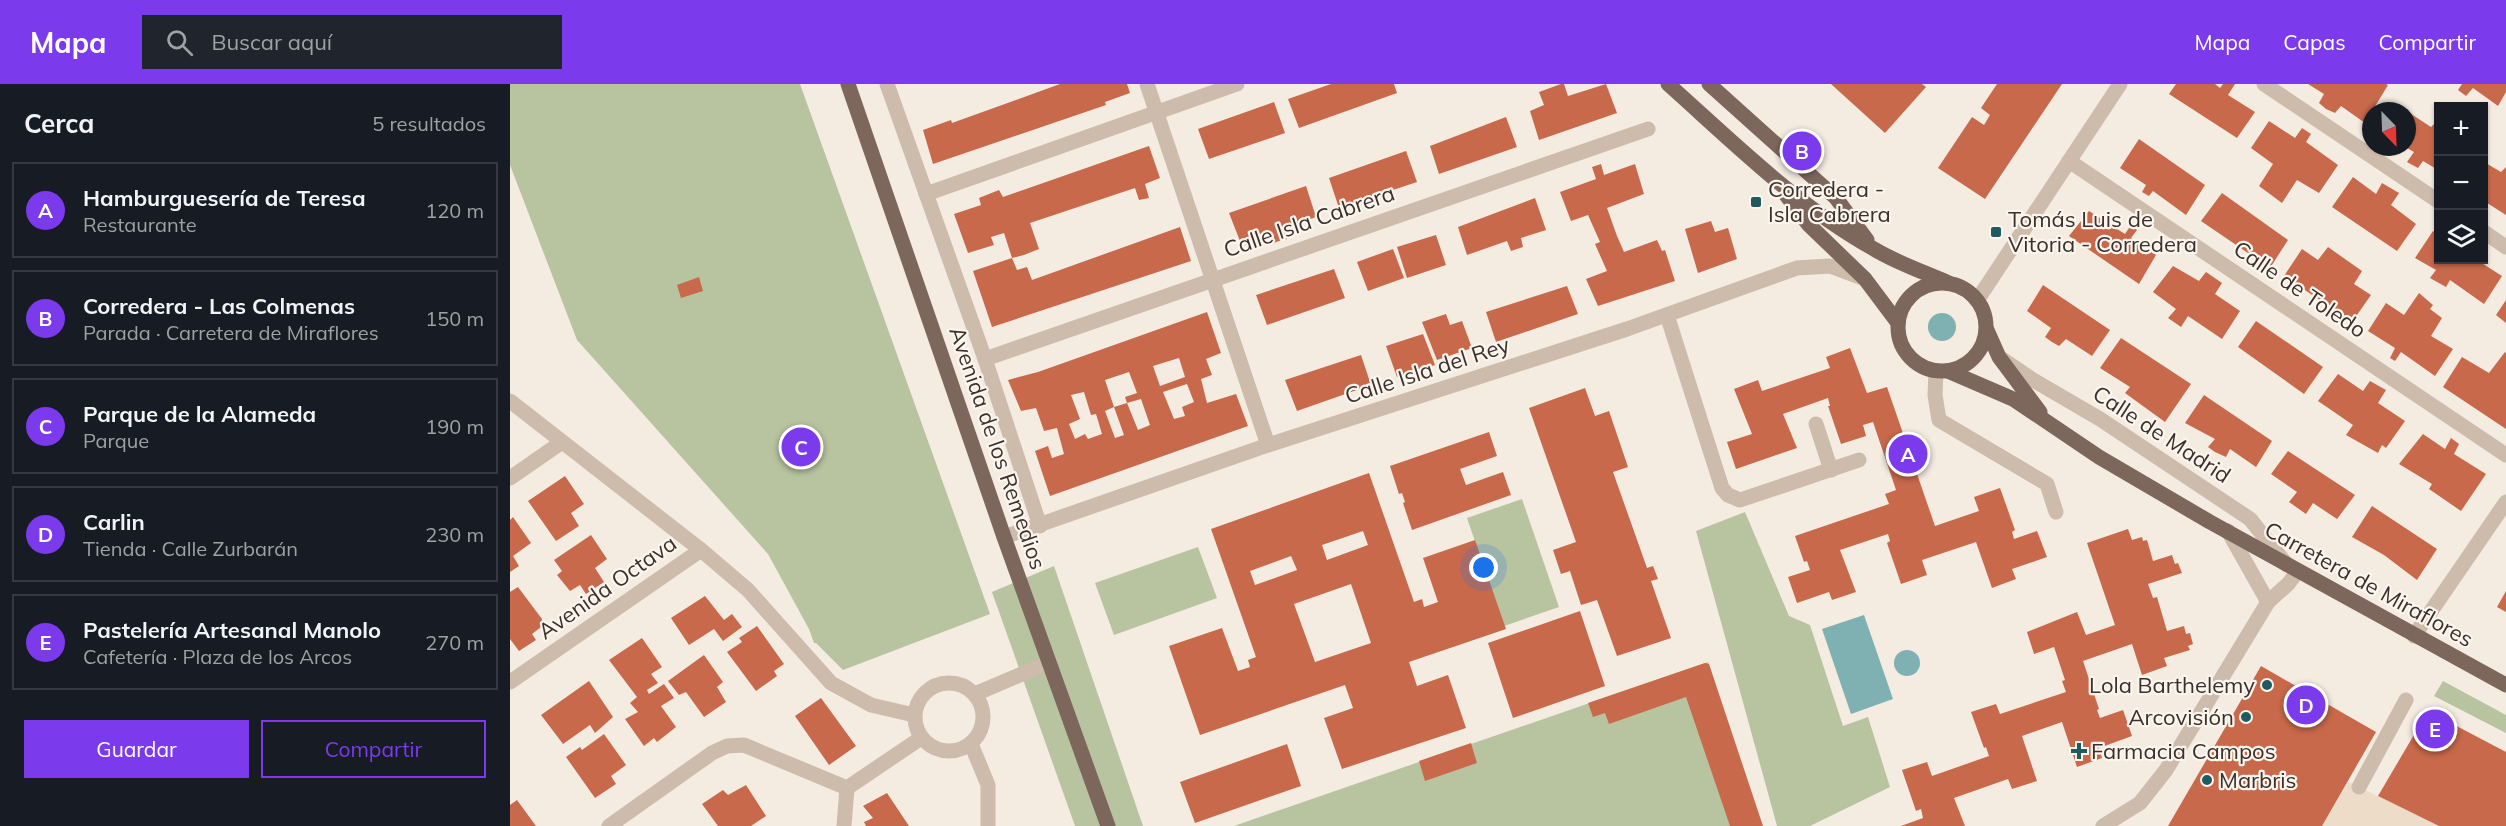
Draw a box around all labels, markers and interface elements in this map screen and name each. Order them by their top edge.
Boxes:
search box [142,15,562,69]
text: Mapa [30,25,106,60]
icon: search [163,26,196,59]
text: Buscar aquí [211,28,332,56]
text: Mapa [2195,29,2250,55]
text: Capas [2283,29,2346,55]
text: Compartir [2379,29,2476,55]
north arrow [2362,102,2416,156]
map controls [2434,102,2488,264]
button: + [2434,102,2488,156]
text: Cerca [24,107,94,140]
text: 5 resultados [372,111,486,136]
pin: B [1782,128,1822,174]
button: − [2434,156,2488,210]
place label: Corredera - Isla Cabrera [1768,175,1891,228]
street label: Calle Isla Cabrera [1220,179,1398,263]
text: Hamburguesería de Teresa [83,184,366,212]
marker: Corredera - Isla Cabrera [1749,195,1763,209]
text: A [38,198,53,223]
text: 120 m [425,198,484,223]
place label: Tomás Luis de Vitoria - Corredera [2008,205,2197,258]
button: layers [2434,210,2488,264]
text: Restaurante [83,212,197,237]
marker: Tomás Luis de Vitoria - Corredera [1989,225,2003,239]
street label: Calle de Toledo [2228,234,2372,344]
text: Corredera - Las Colmenas [83,292,355,320]
text: B [39,306,52,331]
text: 150 m [425,306,484,331]
text: Parada · Carretera de Miraflores [83,320,379,345]
street label: Avenida de los Remedios [943,323,1053,573]
street label: Calle Isla del Rey [1341,330,1513,410]
street label: Calle de Madrid [2088,379,2236,489]
text: Parque de la Alameda [83,400,316,428]
text: C [39,414,52,439]
text: 190 m [425,414,484,439]
pin: C [782,424,820,470]
text: Parque [83,428,149,453]
pin: A [1888,432,1928,476]
text: Carlin [83,508,145,536]
street label: Carretera de Miraflores [2260,515,2478,653]
text: D [38,522,53,547]
text: 230 m [425,522,484,547]
street label: Avenida Octava [532,529,682,645]
text: Tienda · Calle Zurbarán [83,536,298,561]
your location [1469,553,1498,582]
text: Pastelería Artesanal Manolo [83,616,381,644]
text: E [40,630,51,655]
text: 270 m [425,630,484,655]
text: Cafetería · Plaza de los Arcos [83,644,352,669]
place label: Lola Barthelemy [2089,671,2255,699]
marker: Lola Barthelemy [2260,678,2274,692]
pin: D [2286,682,2326,728]
place label: Arcovisión [2128,703,2234,731]
pin: E [2416,706,2454,752]
marker: Arcovisión [2239,710,2253,724]
button: Guardar [24,720,249,778]
button: Compartir [261,720,486,778]
place label: Farmacia Campos [2091,737,2276,765]
marker: Farmacia Campos [2072,744,2086,758]
place label: Marbris [2219,766,2296,794]
marker: Marbris [2200,773,2214,787]

